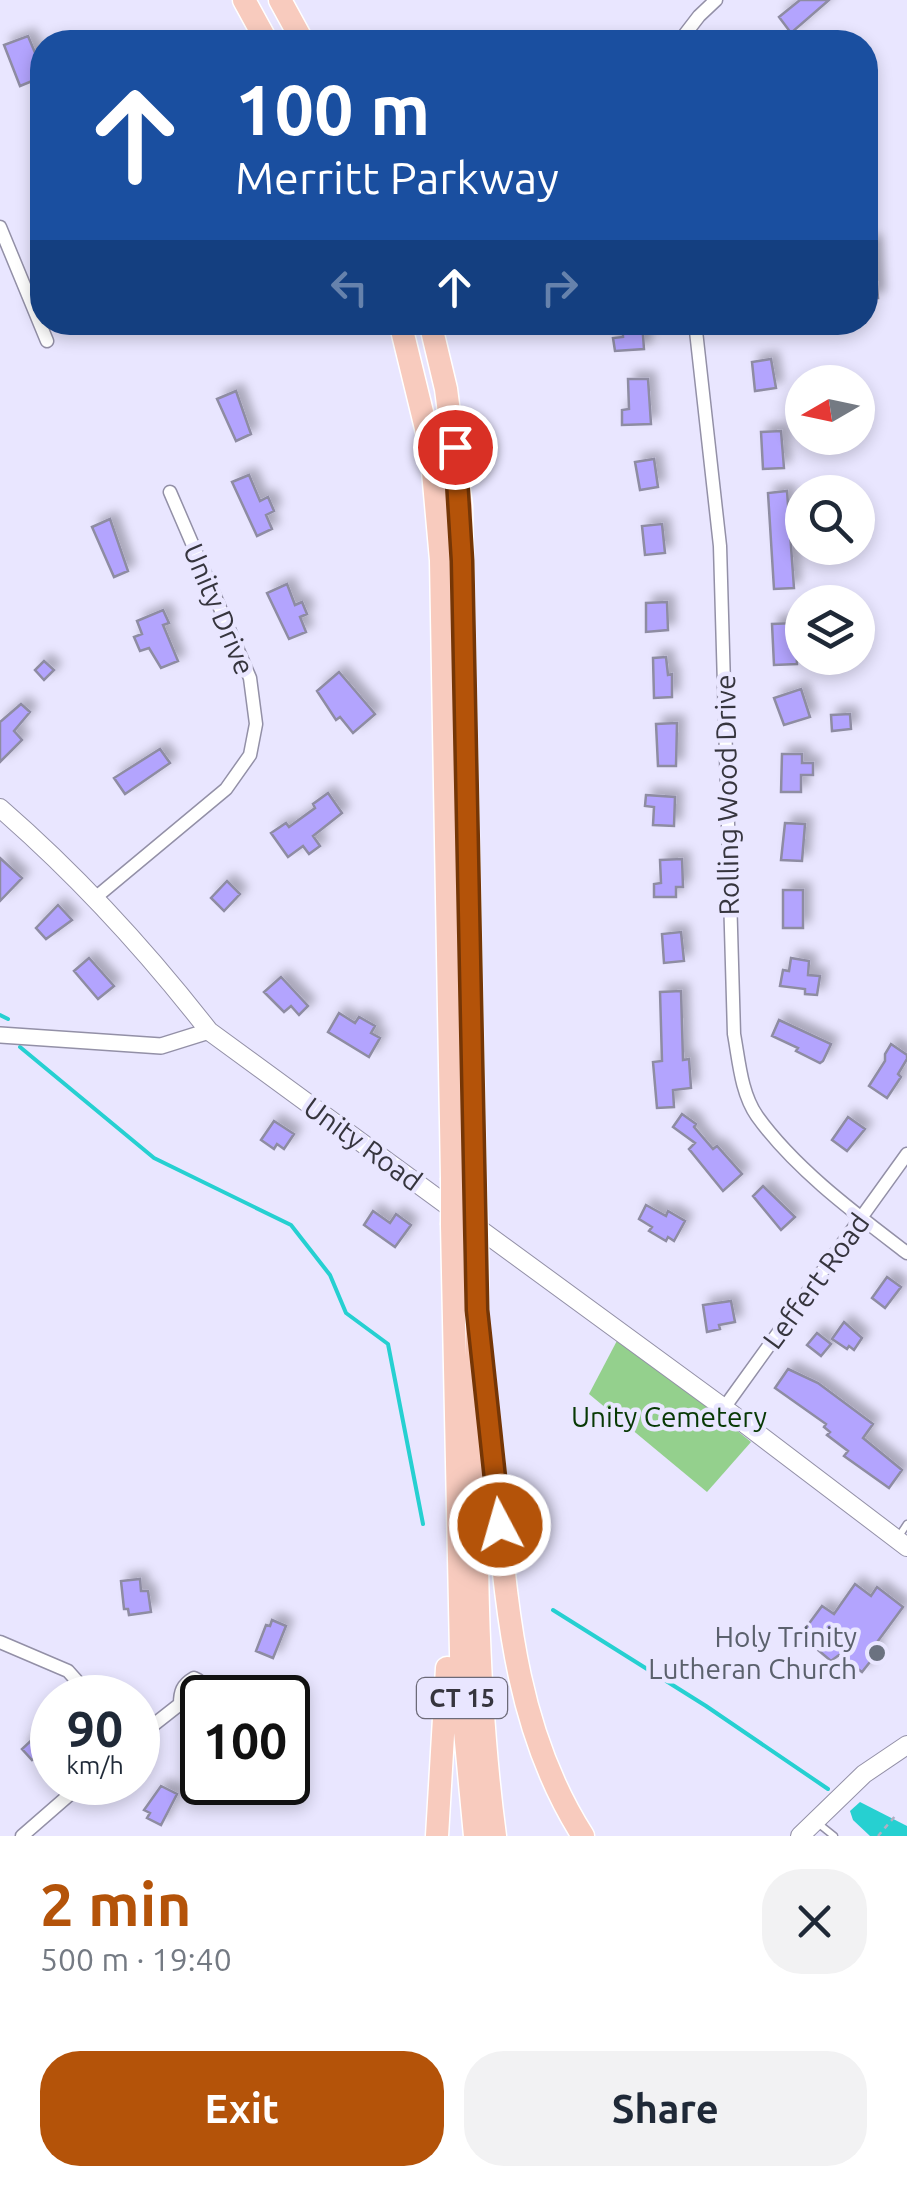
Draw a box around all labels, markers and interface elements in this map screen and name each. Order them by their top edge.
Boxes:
icon: ahead [70,70,200,200]
text: 100 m [235,70,430,148]
text: Merritt Parkway [235,152,559,203]
icon: left [322,260,377,315]
icon: ahead [427,260,482,315]
icon: right [532,260,587,315]
north arrow [785,365,875,455]
map controls [785,365,875,675]
pin [413,405,498,490]
icon: arrive [428,420,483,475]
button: search [785,475,875,565]
street label: Unity Drive [178,539,261,679]
button: layers [785,585,875,675]
street label: Rolling Wood Drive [709,674,744,916]
street label: Unity Road [299,1091,428,1197]
street label: Leffert Road [756,1207,875,1354]
park label: Unity Cemetery [571,1401,767,1432]
position arrow [448,1473,552,1577]
place label: Holy Trinity Lutheran Church [648,1621,857,1684]
marker: Holy Trinity Lutheran Church [866,1642,888,1664]
speed limit sign: 100 [180,1675,310,1805]
road number: CT 15 [417,1678,507,1718]
text: 90 [67,1700,123,1756]
text: km/h [66,1751,124,1779]
button: close [762,1869,867,1974]
text: 2 min [40,1870,192,1937]
text: 500 m · 19:40 [40,1941,232,1977]
button: Exit [40,2051,444,2166]
button: Share [464,2051,867,2166]

